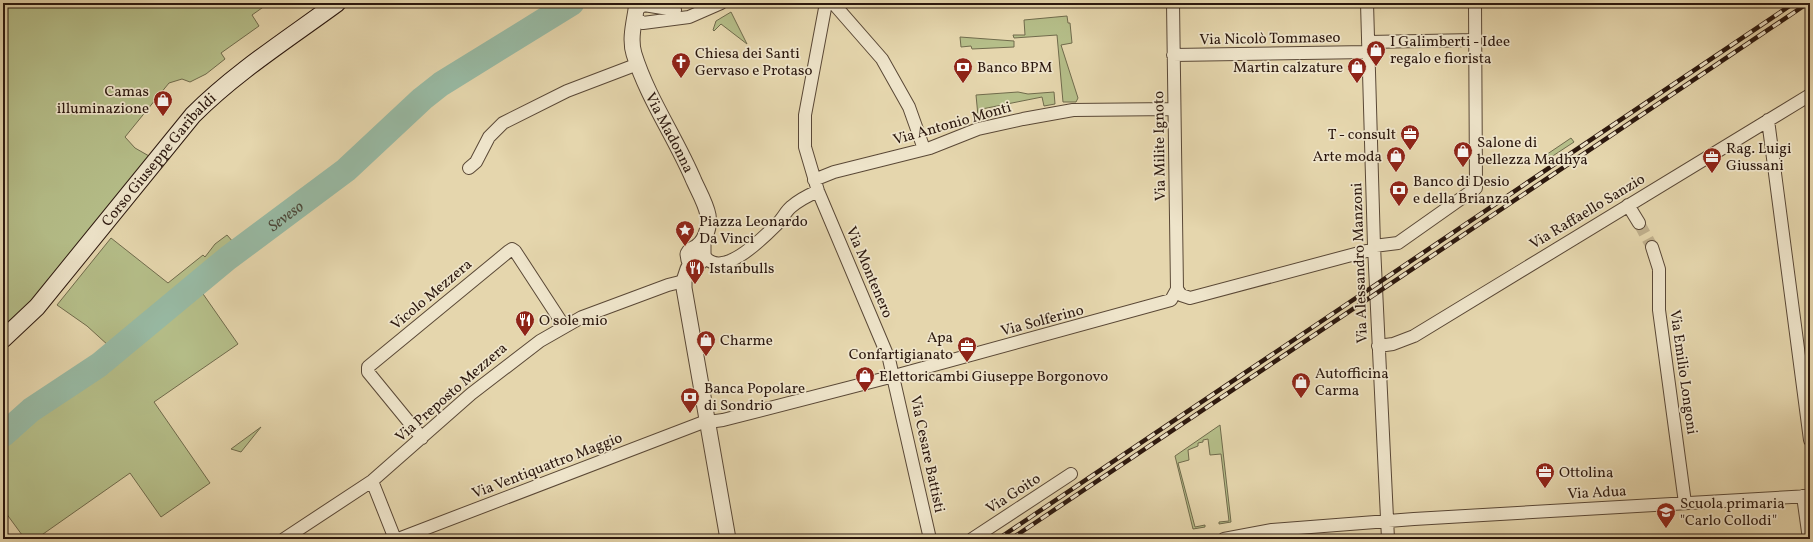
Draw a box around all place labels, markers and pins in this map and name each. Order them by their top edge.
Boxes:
place label: I Galimberti - Idee regalo e fiorista [1390,32,1510,70]
shop icon: I Galimberti - Idee regalo e fiorista [1365,39,1387,67]
place label: Chiesa dei Santi Gervaso e Protaso [695,44,812,82]
church icon: Chiesa dei Santi Gervaso e Protaso [670,51,692,79]
bank icon: Banco BPM [952,56,974,84]
shop icon: Martin calzature [1346,56,1368,84]
place label: Banco BPM [977,58,1053,79]
place label: Martin calzature [1233,58,1343,79]
place label: Camas illuminazione [57,82,149,120]
shop icon: Camas illuminazione [152,89,174,117]
office icon: T - consult [1399,123,1421,151]
place label: T - consult [1328,125,1396,146]
place label: Salone di bellezza Madhya [1477,133,1588,171]
place label: Rag. Luigi Giussani [1726,139,1792,177]
shop icon: Salone di bellezza Madhya [1452,140,1474,168]
shop icon: Arte moda [1385,145,1407,173]
office icon: Rag. Luigi Giussani [1701,146,1723,174]
place label: Arte moda [1313,147,1382,168]
place label: Banco di Desio e della Brianza [1413,172,1510,210]
bank icon: Banco di Desio e della Brianza [1388,179,1410,207]
place label: Piazza Leonardo Da Vinci [699,212,808,250]
place icon: Piazza Leonardo Da Vinci [674,219,696,247]
restaurant icon: Istanbulls [684,257,706,285]
place label: Istanbulls [709,259,774,280]
restaurant icon: O sole mio [514,309,536,337]
place label: O sole mio [539,311,608,332]
place label: Apa Confartigianato [849,328,953,366]
shop icon: Charme [695,329,717,357]
place label: Charme [720,331,773,352]
office icon: Apa Confartigianato [956,335,978,363]
place label: Autofficina Carma [1315,364,1389,402]
shop icon: Elettoricambi Giuseppe Borgonovo [854,365,876,393]
place label: Elettoricambi Giuseppe Borgonovo [879,367,1108,388]
shop icon: Autofficina Carma [1290,371,1312,399]
place label: Banca Popolare di Sondrio [704,379,805,417]
bank icon: Banca Popolare di Sondrio [679,386,701,414]
office icon: Ottolina [1534,461,1556,489]
place label: Ottolina [1559,463,1613,484]
place label: Scuola primaria "Carlo Collodi" [1680,494,1785,532]
school or university icon: Scuola primaria "Carlo Collodi" [1655,501,1677,529]

